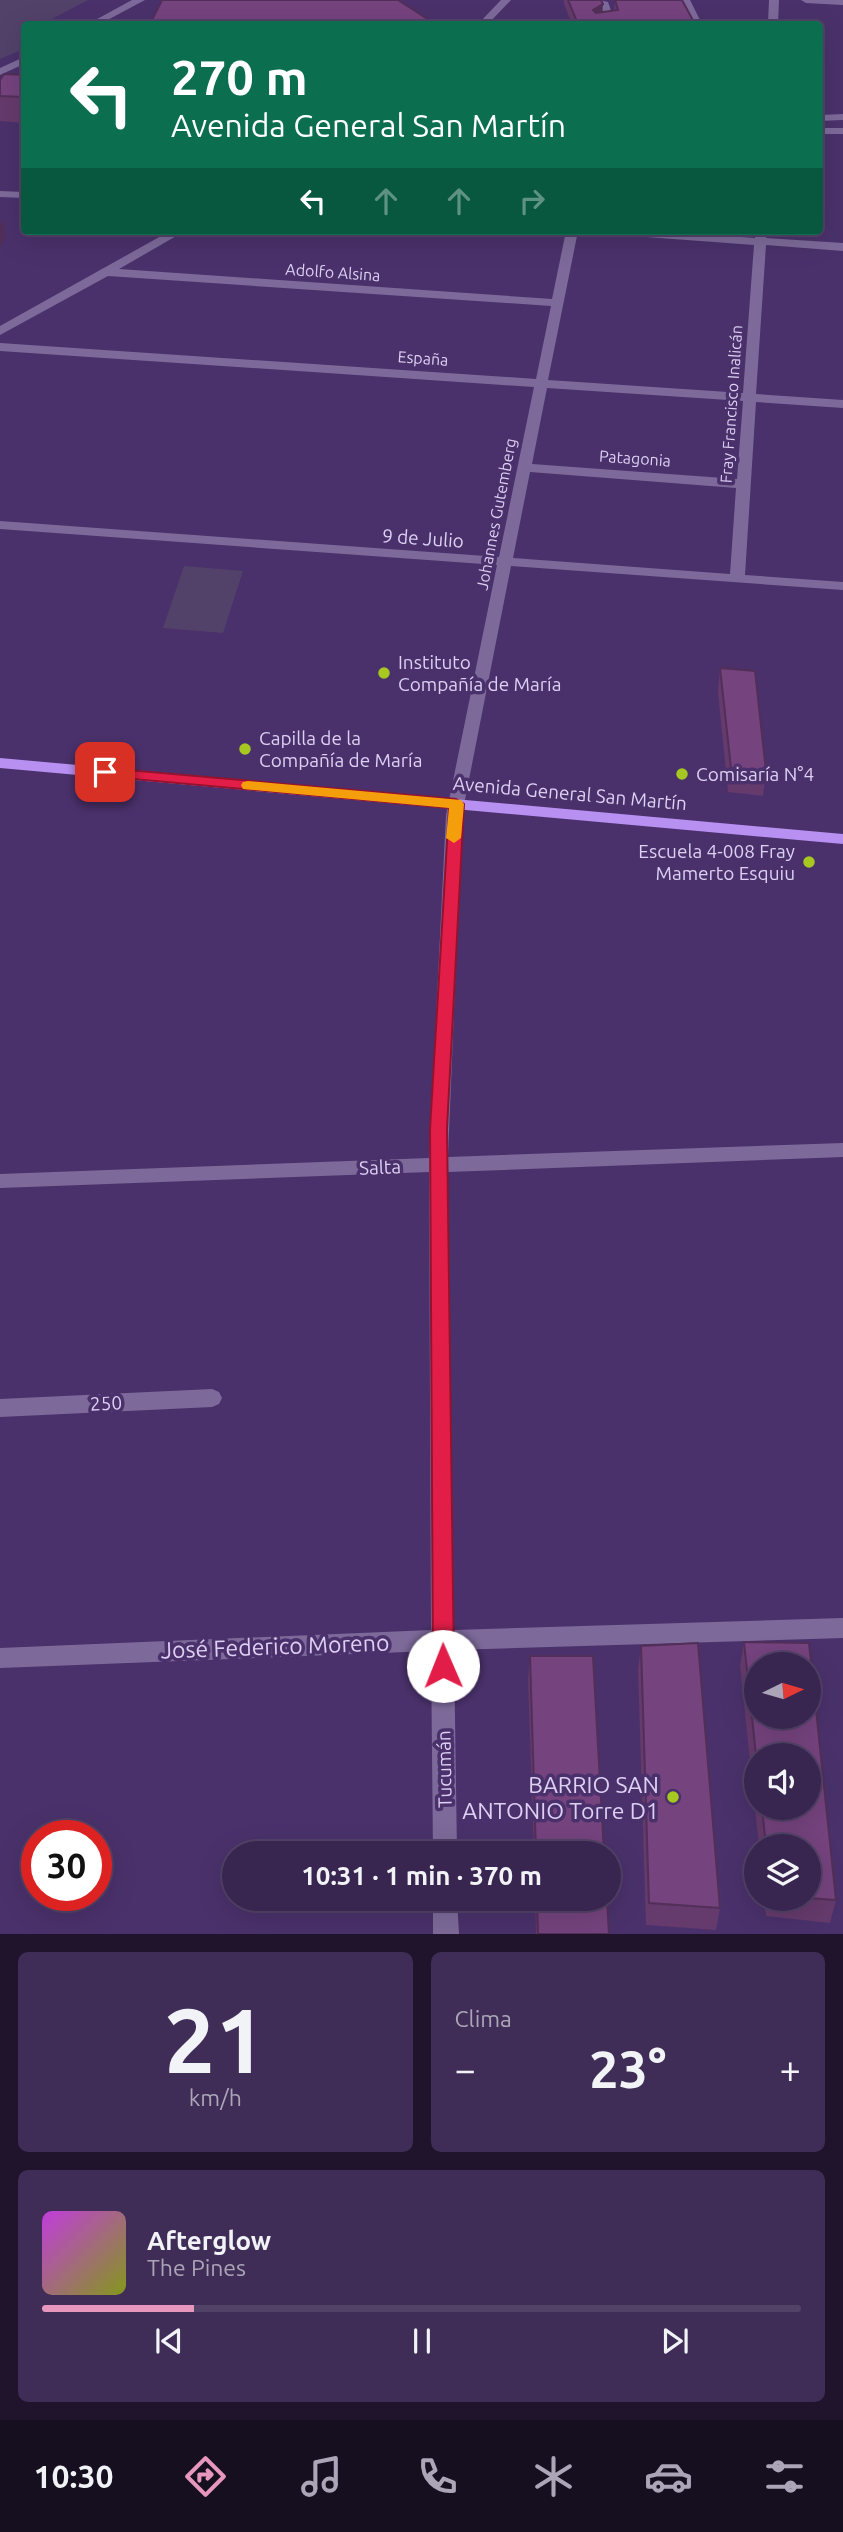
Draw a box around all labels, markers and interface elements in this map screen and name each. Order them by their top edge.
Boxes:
icon: left [56,49,147,140]
text: 270 m [171,49,308,104]
text: Avenida General San Martín [171,107,566,143]
icon: left [294,182,332,220]
icon: ahead [367,182,405,220]
icon: ahead [440,182,478,220]
icon: right [513,182,551,220]
street label: Adolfo Alsina [285,260,381,284]
street label: Fray Francisco Inalicán [717,324,745,484]
street label: España [397,347,449,369]
street label: Johannes Gutemberg [472,437,520,591]
street label: Patagonia [598,447,672,469]
street label: 9 de Julio [381,524,465,552]
place label: Instituto Compañía de María [398,651,561,695]
marker: Instituto Compañía de María [376,665,392,681]
place label: Capilla de la Compañía de María [259,727,422,771]
marker: Capilla de la Compañía de María [237,741,253,757]
pin [75,742,135,802]
icon: arrive [86,753,124,791]
place label: Comisaría N°4 [696,763,814,785]
marker: Comisaría N°4 [674,766,690,782]
street label: Avenida General San Martín [452,772,688,814]
place label: Escuela 4-008 Fray Mamerto Esquiu [638,840,795,884]
marker: Escuela 4-008 Fray Mamerto Esquiu [801,854,817,870]
street label: Salta [359,1155,401,1179]
street label: 250 [89,1391,123,1415]
position arrow [406,1629,480,1703]
street label: José Federico Moreno [160,1630,390,1662]
north arrow [744,1652,821,1729]
map controls [744,1652,821,1911]
street label: Tucumán [432,1730,456,1808]
button: sound [744,1743,821,1820]
place label: BARRIO SAN ANTONIO Torre D1 [462,1772,659,1823]
marker: BARRIO SAN ANTONIO Torre D1 [665,1789,681,1805]
speed limit sign: 30 [21,1820,112,1911]
button: layers [744,1834,821,1911]
text: 10:31 · 1 min · 370 m [301,1861,542,1890]
text: 21 [164,1988,267,2090]
text: Clima [455,2006,512,2031]
text: 23° [589,2040,666,2098]
text: − [455,2048,476,2090]
text: + [780,2048,801,2090]
text: km/h [189,2085,242,2110]
text: Afterglow [147,2226,271,2255]
text: The Pines [147,2255,246,2280]
icon: previous [150,2322,188,2360]
icon: pause [403,2322,441,2360]
icon: next [656,2322,694,2360]
icon: directions [181,2452,230,2501]
icon: music [297,2452,346,2501]
icon: phone [413,2452,462,2501]
icon: climate [529,2452,578,2501]
icon: car [644,2452,693,2501]
icon: filters [760,2452,809,2501]
text: 10:30 [33,2458,114,2494]

